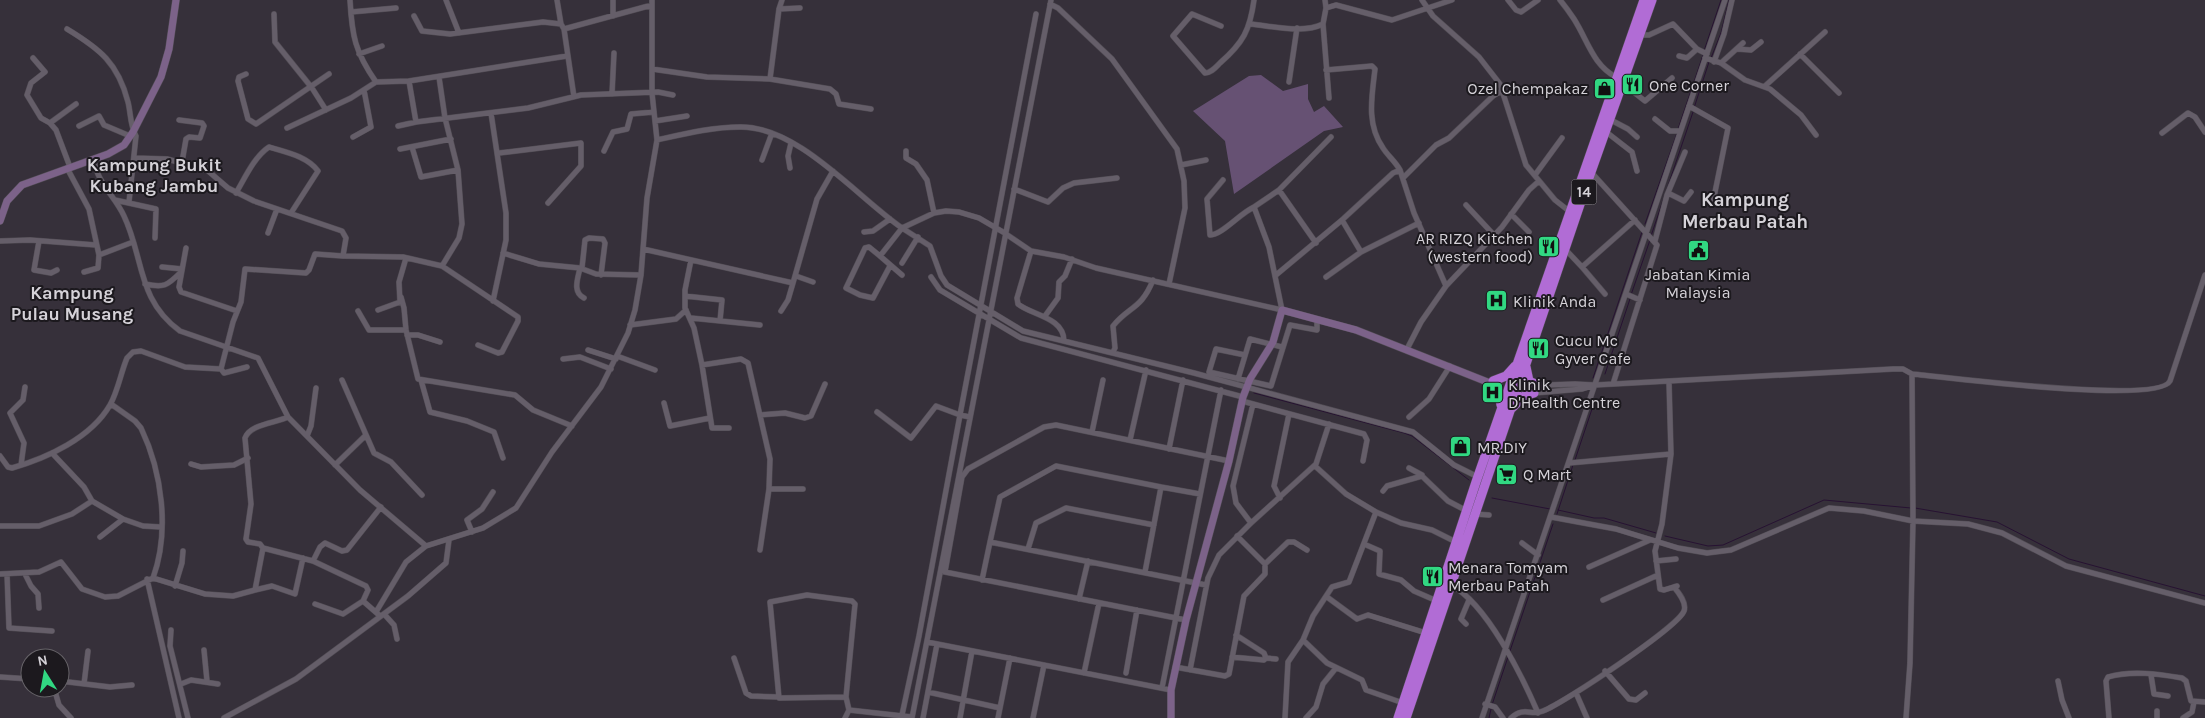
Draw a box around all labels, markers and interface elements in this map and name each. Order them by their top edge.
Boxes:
restaurant icon: One Corner [1621,73,1645,97]
shop icon: Ozel Chempakaz [1592,76,1616,100]
place label: One Corner [1649,76,1729,95]
place label: Ozel Chempakaz [1467,79,1588,98]
district label: Kampung Bukit Kubang Jambu [87,154,221,197]
road number: 14 [1572,180,1596,204]
district label: Kampung Merbau Patah [1682,189,1808,233]
place label: AR RIZQ Kitchen (western food) [1416,229,1533,266]
restaurant icon: AR RIZQ Kitchen (western food) [1537,235,1561,259]
public building icon: Jabatan Kimia Malaysia [1686,238,1710,262]
place label: Jabatan Kimia Malaysia [1646,265,1750,302]
district label: Kampung Pulau Musang [11,282,134,325]
hospital icon: Klinik Anda [1485,289,1509,313]
place label: Klinik Anda [1513,292,1596,311]
place label: Cucu Mc Gyver Cafe [1555,331,1631,368]
restaurant icon: Cucu Mc Gyver Cafe [1527,337,1551,361]
place label: Klinik D'Health Centre [1508,375,1620,412]
hospital icon: Klinik D'Health Centre [1480,381,1504,405]
shop icon: MR.DIY [1449,435,1473,459]
place label: MR.DIY [1477,438,1527,457]
supermarket icon: Q Mart [1495,462,1519,486]
place label: Q Mart [1523,465,1571,484]
place label: Menara Tomyam Merbau Patah [1448,558,1568,595]
restaurant icon: Menara Tomyam Merbau Patah [1420,564,1444,588]
north arrow [20,648,70,698]
text: N [36,651,49,670]

